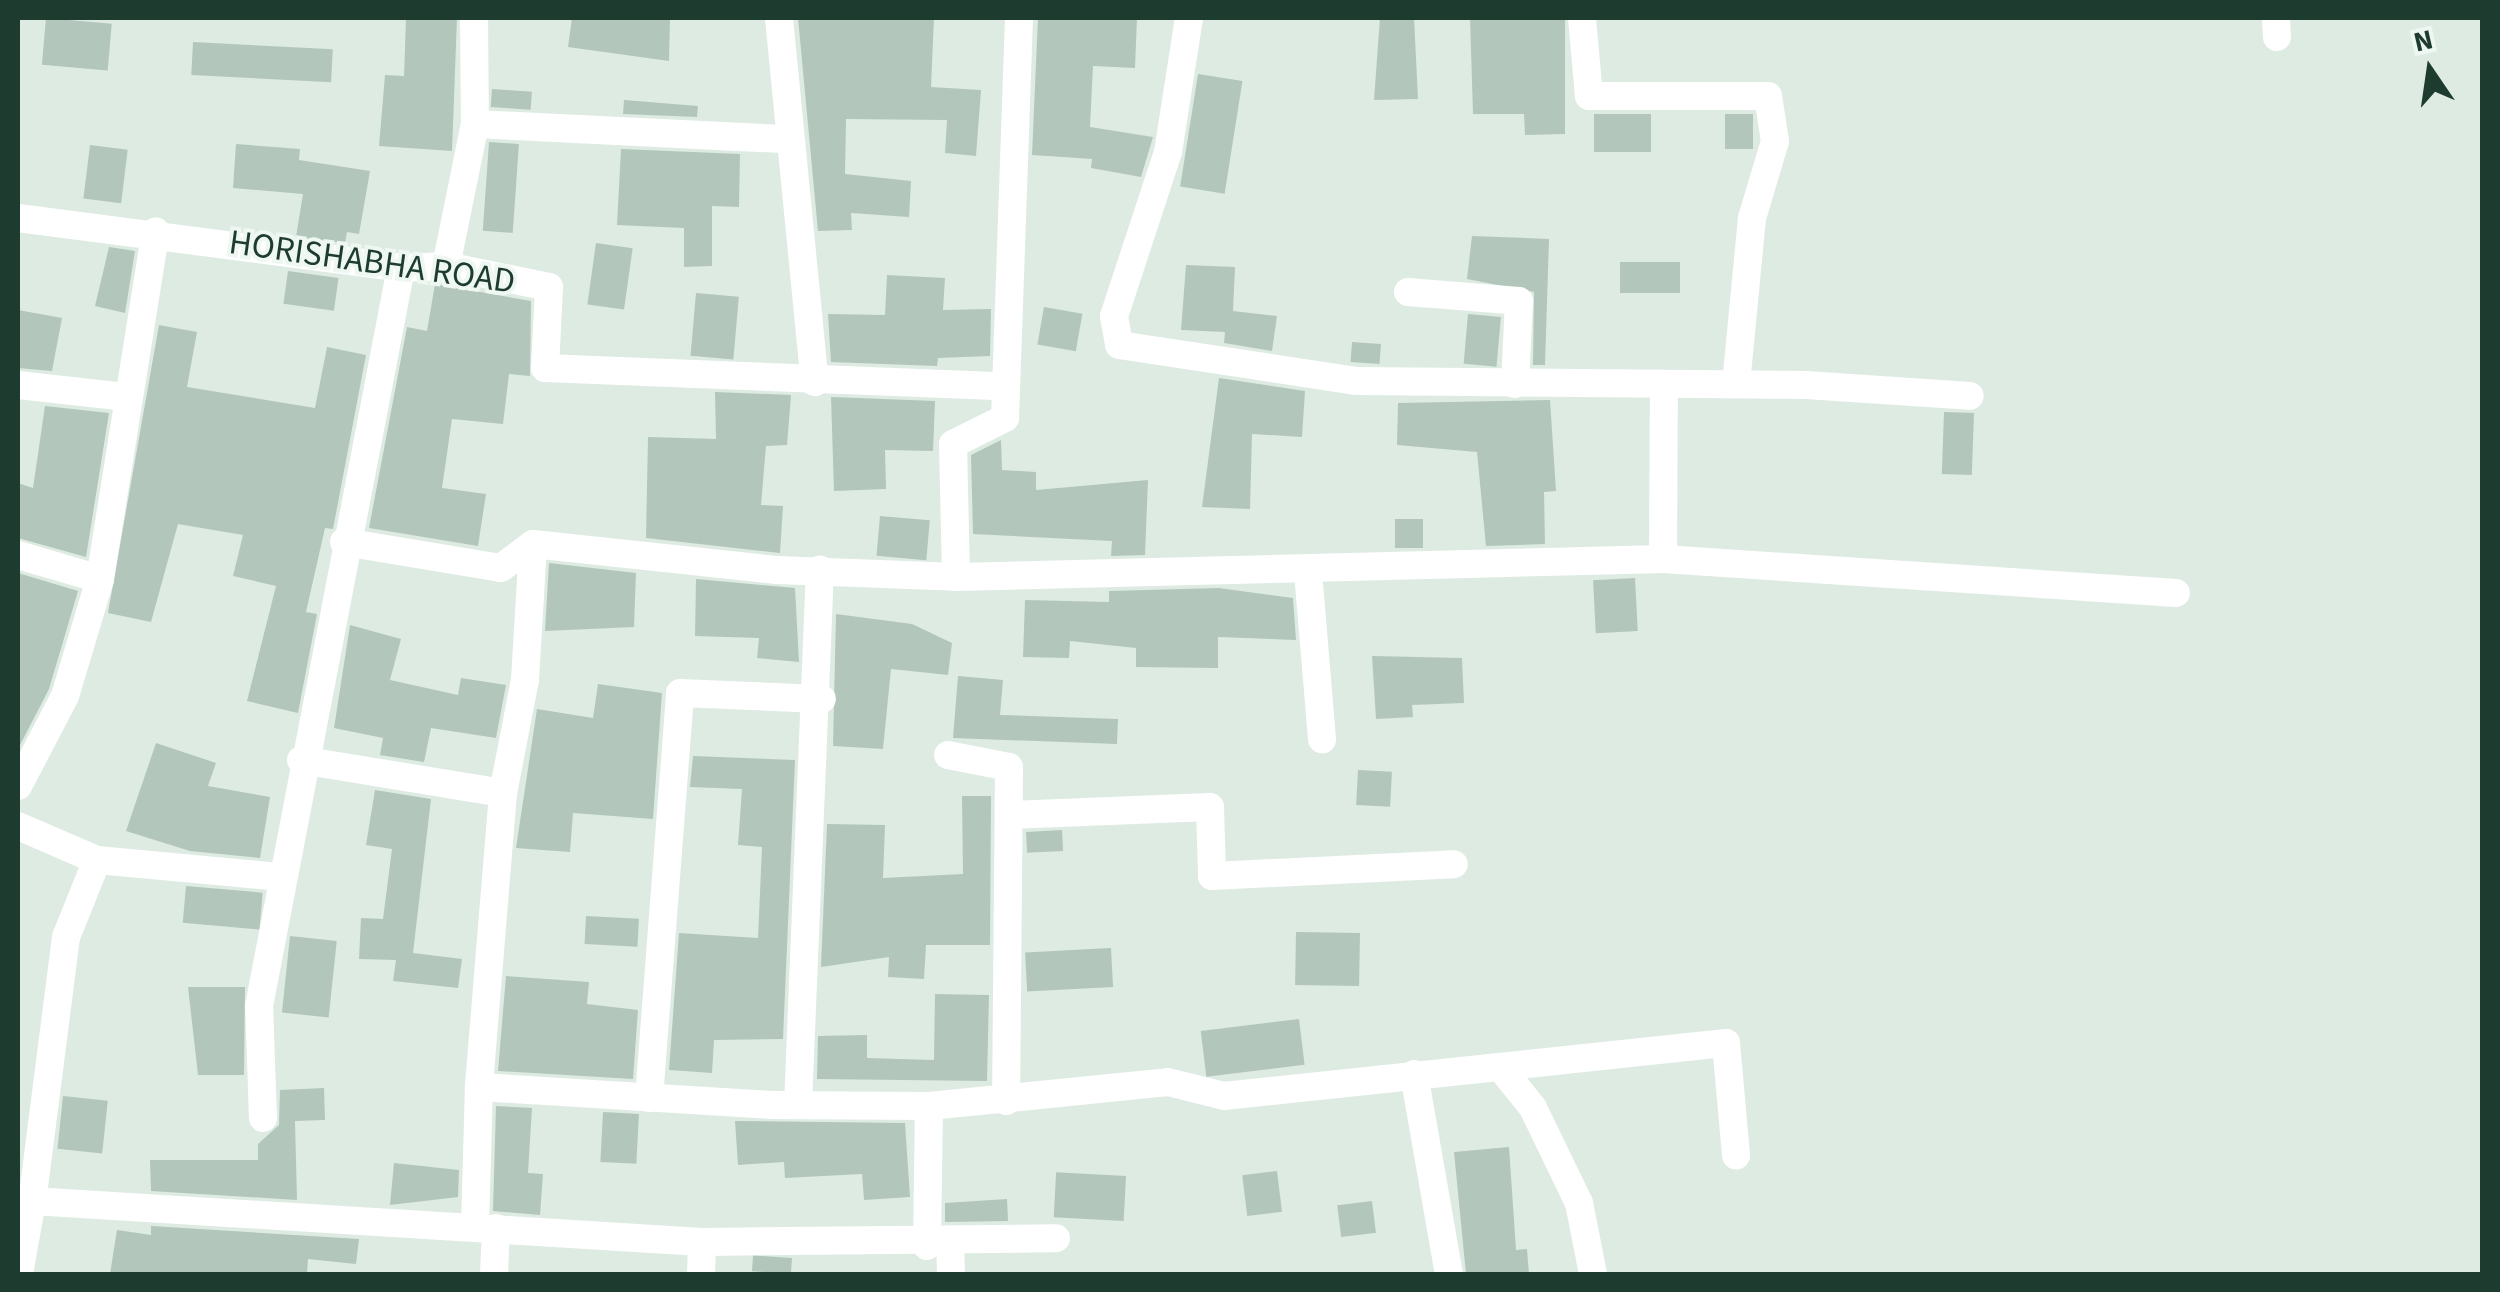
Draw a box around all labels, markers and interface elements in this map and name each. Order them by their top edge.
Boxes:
text: N [2410,19,2437,62]
north arrow [2380,20,2480,120]
street label: HORISHABHA ROAD [226,221,518,303]

